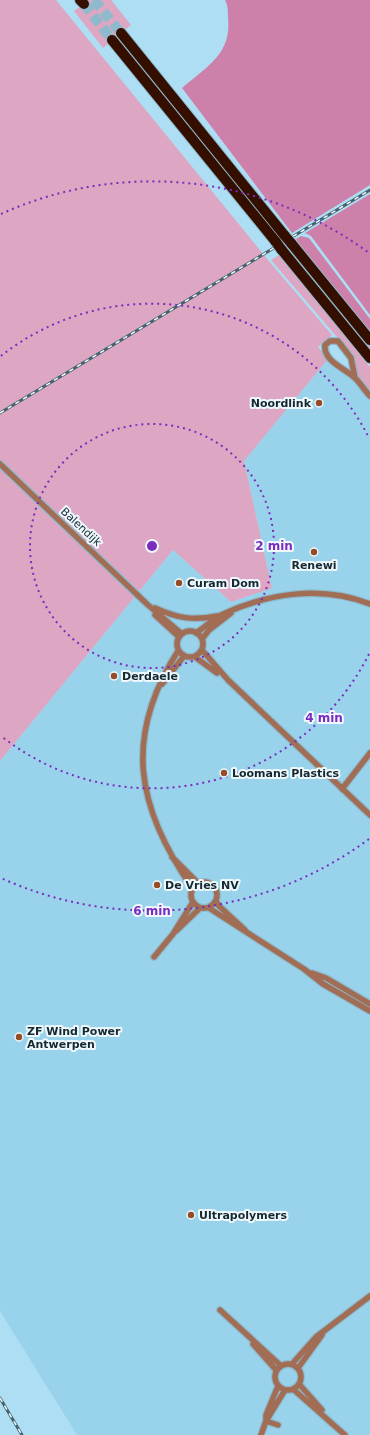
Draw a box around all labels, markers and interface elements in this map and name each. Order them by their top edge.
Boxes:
place label: Noordlink [251,397,312,410]
marker: Noordlink [314,398,324,408]
street label: Balendijk [58,505,104,549]
centre of rings [145,539,159,553]
text: 2 min [255,539,293,553]
marker: Renewi [309,547,319,557]
place label: Renewi [291,559,337,572]
place label: Curam Dom [187,577,259,590]
marker: Curam Dom [174,578,184,588]
place label: Derdaele [122,670,178,683]
marker: Derdaele [109,671,119,681]
text: 4 min [305,711,343,725]
place label: Loomans Plastics [232,767,340,780]
marker: Loomans Plastics [219,768,229,778]
place label: De Vries NV [165,879,239,892]
marker: De Vries NV [152,880,162,890]
text: 6 min [133,904,171,918]
place label: ZF Wind Power Antwerpen [27,1025,121,1051]
marker: ZF Wind Power Antwerpen [14,1032,24,1042]
place label: Ultrapolymers [199,1209,288,1222]
marker: Ultrapolymers [186,1210,196,1220]

